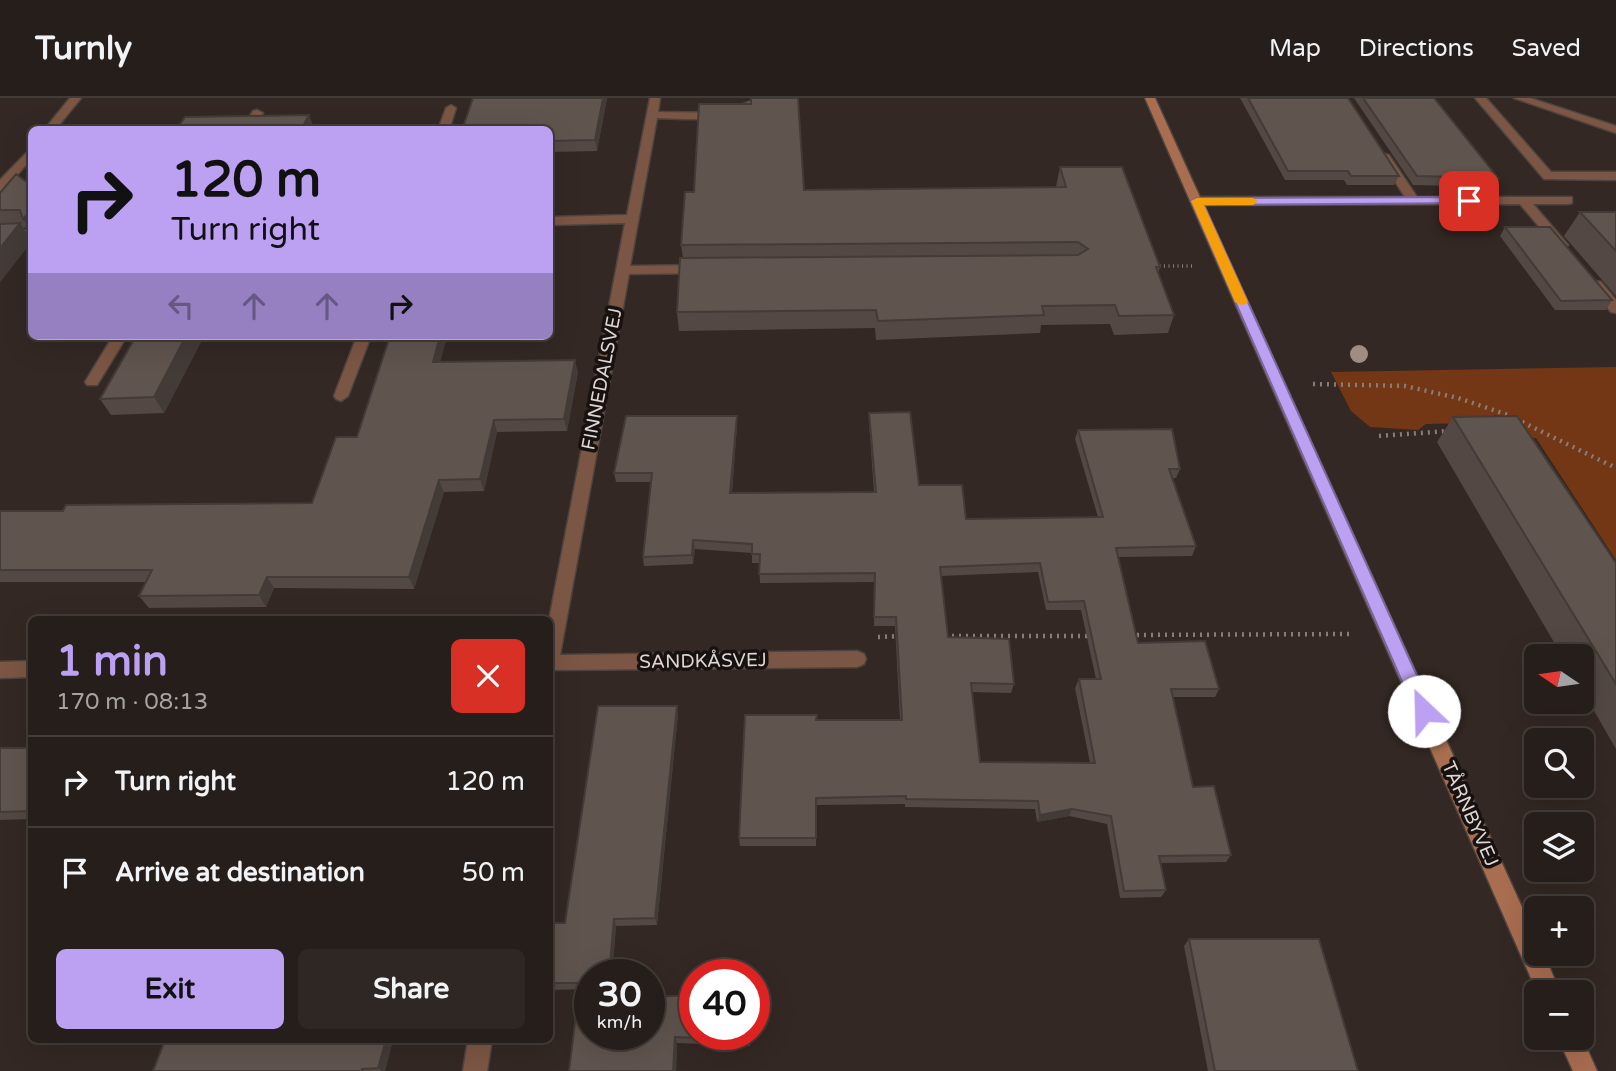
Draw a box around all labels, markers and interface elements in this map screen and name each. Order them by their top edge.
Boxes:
text: Turnly [35,29,132,68]
text: Map [1269,34,1321,63]
text: Directions [1359,34,1474,63]
text: Saved [1512,34,1581,63]
text: 120 m [171,151,321,210]
icon: right [56,154,147,245]
pin [1439,171,1499,231]
icon: arrive [1450,182,1488,220]
text: Turn right [171,211,320,249]
icon: left [162,287,200,325]
icon: ahead [235,287,273,325]
icon: ahead [308,287,346,325]
icon: right [381,287,419,325]
street label: FINNEDALSVEJ [577,306,627,452]
text: 1 min [56,636,168,687]
button: close [451,639,525,713]
north arrow [1524,644,1594,714]
map controls [1524,644,1594,1050]
street label: SANDKÅSVEJ [639,648,767,673]
position arrow [1387,674,1461,748]
text: 170 m · 08:13 [56,688,208,716]
button: search [1524,728,1594,798]
street label: TÅRNBYVEJ [1437,758,1504,870]
icon: right [56,763,94,801]
text: Turn right [115,766,236,797]
text: 120 m [445,766,525,797]
button: layers [1524,812,1594,882]
icon: arrive [56,854,94,892]
text: Arrive at destination [115,857,365,888]
text: 50 m [462,857,525,888]
button: + [1524,896,1594,966]
button: Exit [56,949,284,1029]
button: Share [298,949,525,1029]
speed limit sign: 40 [679,959,770,1050]
text: 30 [598,974,641,1016]
button: − [1524,980,1594,1050]
text: km/h [597,1011,642,1033]

